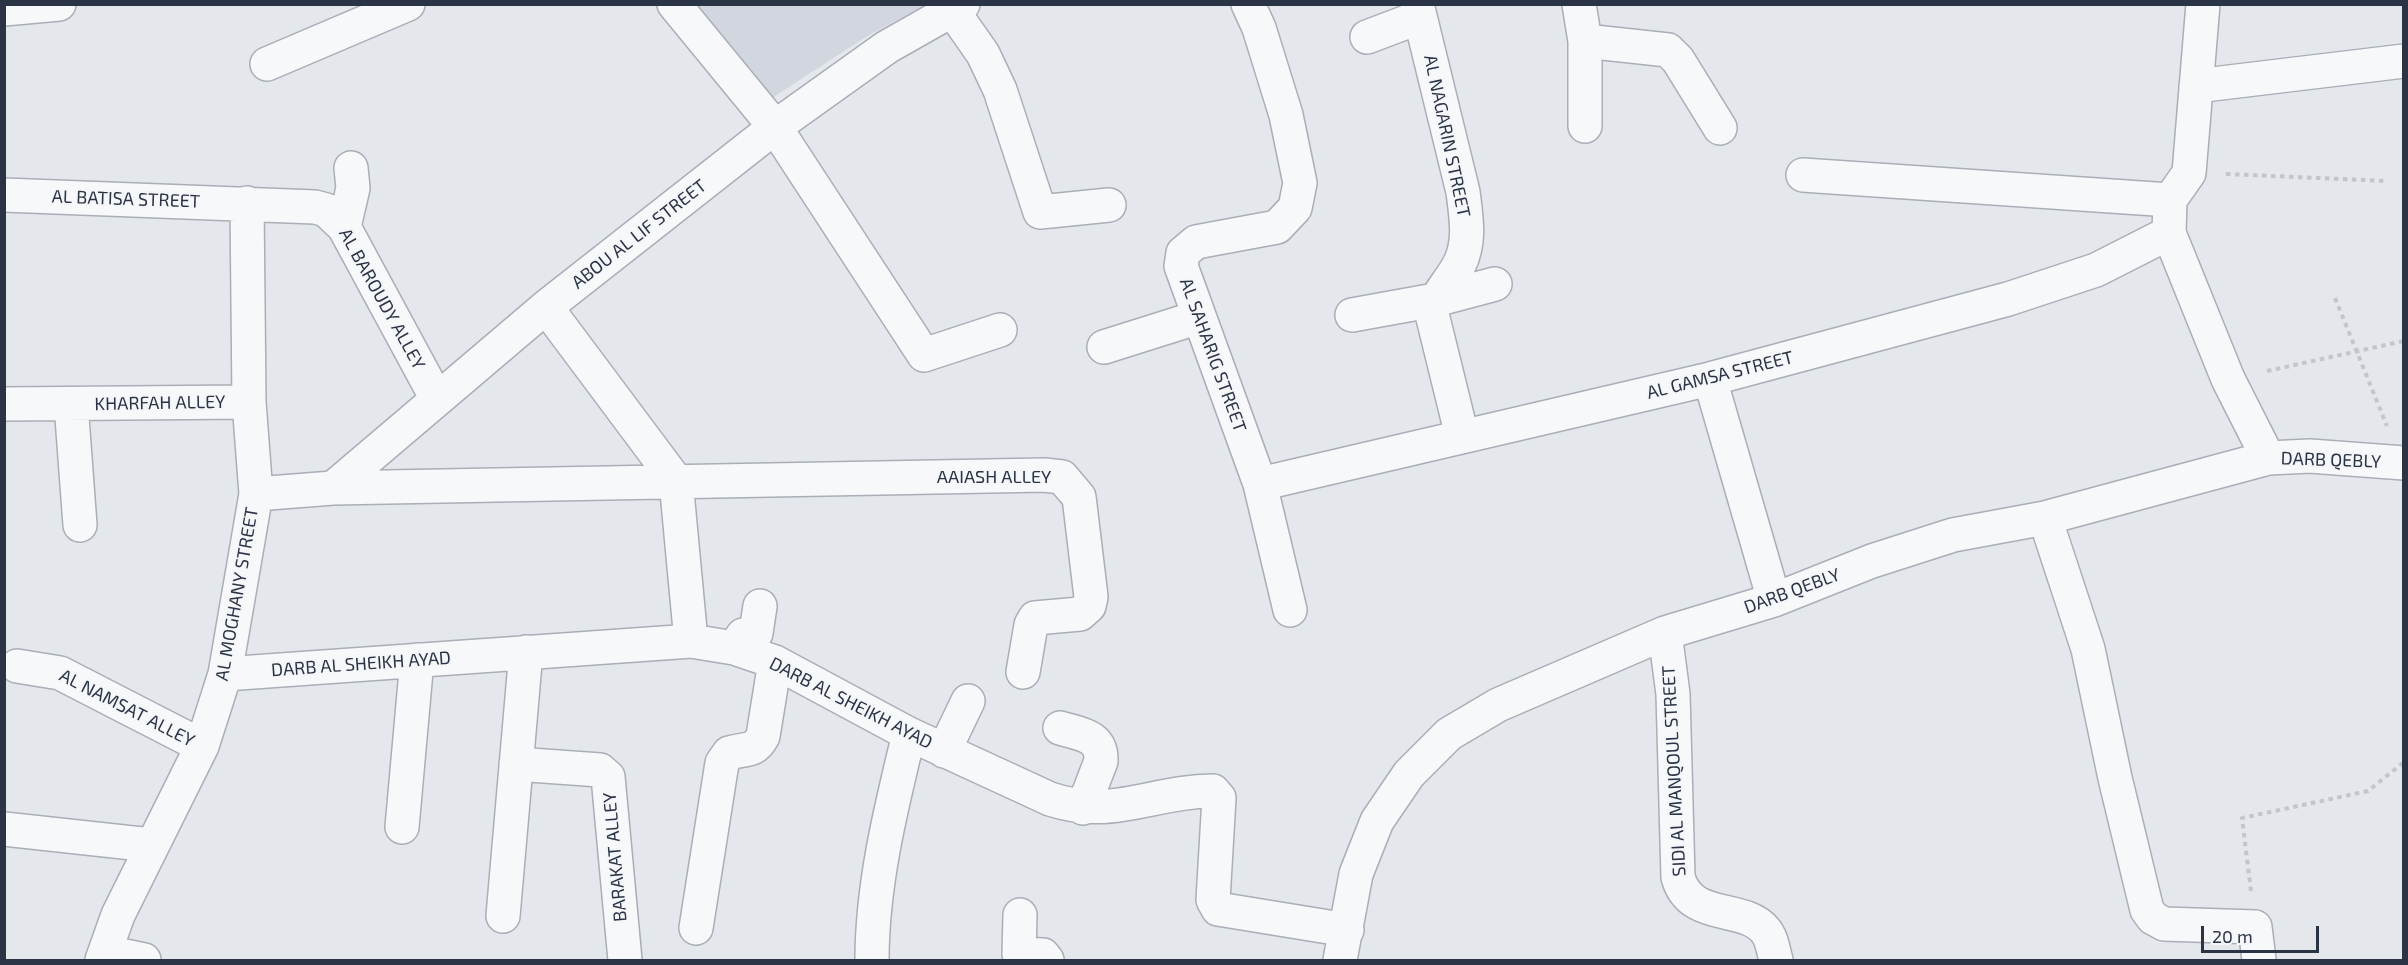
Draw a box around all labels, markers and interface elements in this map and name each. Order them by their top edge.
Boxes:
street label: AL NAGARIN STREET [1419,53,1475,219]
street label: ABOU AL LIF STREET [567,175,711,293]
street label: AL BATISA STREET [51,186,201,212]
street label: AL BAROUDY ALLEY [334,225,430,373]
street label: AL SAHARIG STREET [1175,275,1251,435]
street label: AL GAMSA STREET [1644,346,1796,404]
street label: KHARFAH ALLEY [94,391,226,415]
street label: DARB QEBLY [2280,447,2382,473]
street label: AAIASH ALLEY [937,466,1051,488]
street label: AL MOGHANY STREET [211,505,263,683]
street label: DARB QEBLY [1741,564,1843,618]
street label: DARB AL SHEIKH AYAD [270,647,452,681]
street label: DARB AL SHEIKH AYAD [766,653,936,753]
street label: AL NAMSAT ALLEY [56,665,198,751]
street label: SIDI AL MANQOUL STREET [1658,665,1690,877]
street label: BARAKAT ALLEY [599,791,631,923]
scale bar [2204,914,2322,952]
text: 20 m [2212,925,2253,947]

